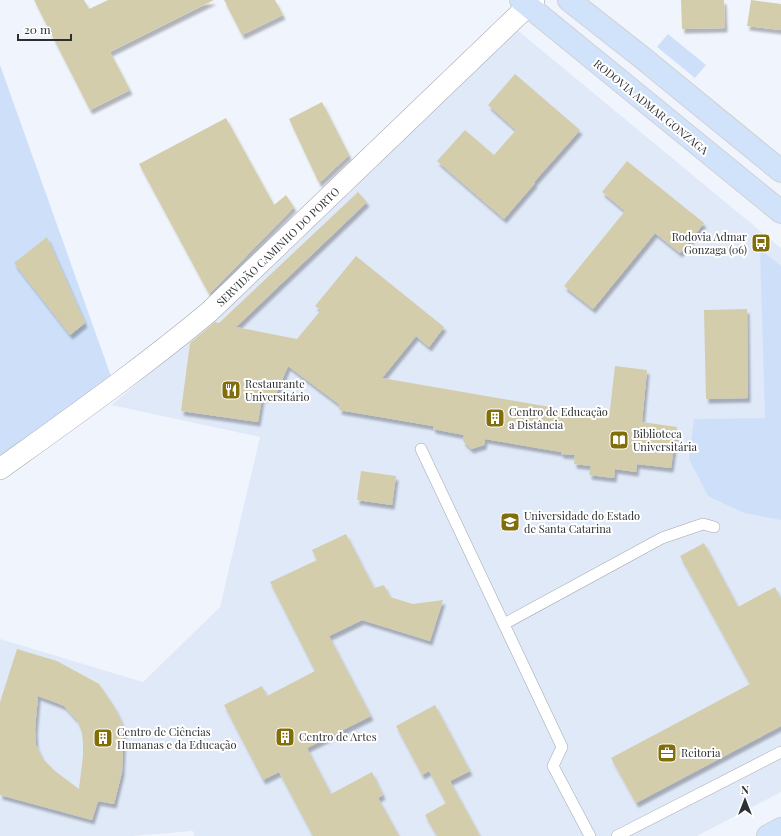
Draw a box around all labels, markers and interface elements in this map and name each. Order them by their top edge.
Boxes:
scale bar [18,16,71,42]
text: 20 m [24,21,51,37]
street label: RODOVIA ADMAR GONZAGA [591,56,712,158]
street label: SERVIDÃO CAMINHO DO PORTO [213,184,342,310]
place label: Rodovia Admar Gonzaga (06) [672,229,747,257]
bus stop icon: Rodovia Admar Gonzaga (06) [750,232,772,254]
place label: Restaurante Universitário [245,376,310,404]
restaurant icon: Restaurante Universitário [220,379,242,401]
place label: Centro de Educação a Distância [509,404,608,432]
building icon: Centro de Educação a Distância [484,407,506,429]
place label: Biblioteca Universitária [633,426,697,454]
library icon: Biblioteca Universitária [608,429,630,451]
place label: Universidade do Estado de Santa Catarina [524,508,640,536]
school or university icon: Universidade do Estado de Santa Catarina [499,511,521,533]
place label: Centro de Ciências Humanas e da Educação [117,724,236,752]
building icon: Centro de Artes [274,726,296,748]
building icon: Centro de Ciências Humanas e da Educação [92,727,114,749]
place label: Centro de Artes [299,729,377,744]
office icon: Reitoria [656,742,678,764]
place label: Reitoria [681,745,721,760]
north arrow [725,780,765,820]
text: N [741,782,749,797]

